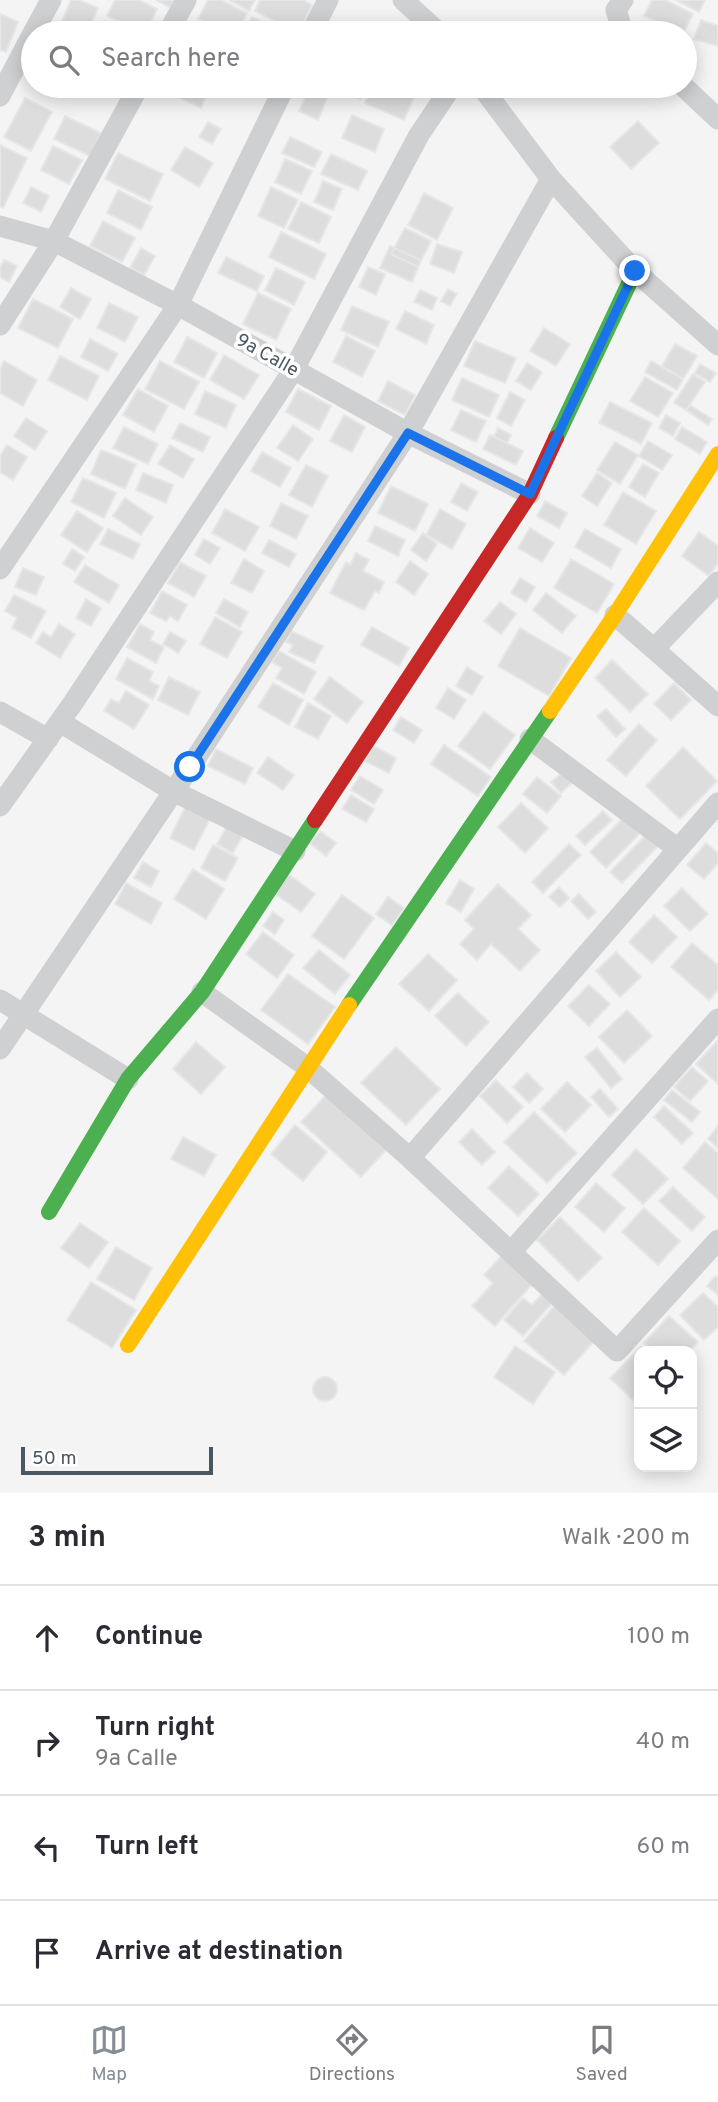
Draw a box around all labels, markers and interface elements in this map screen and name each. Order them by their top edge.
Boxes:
search box [21,21,697,98]
icon: search [45,41,83,79]
text: Search here [101,43,240,76]
route end [619,255,650,286]
street label: 9a Calle [231,329,303,383]
route start [174,751,205,782]
map controls [634,1346,697,1472]
button: locate [634,1346,697,1409]
button: layers [634,1409,697,1472]
scale bar [21,1444,214,1476]
text: 50 m [32,1447,77,1471]
text: 3 min [28,1520,106,1557]
text: Walk · 200 m [562,1524,690,1553]
icon: ahead [28,1619,66,1657]
text: Continue [95,1621,203,1654]
text: 100 m [627,1623,690,1652]
text: Turn right [95,1712,215,1745]
icon: right [28,1724,66,1762]
text: 40 m [636,1728,690,1757]
text: 9a Calle [95,1745,178,1774]
icon: left [28,1829,66,1867]
text: Turn left [95,1831,199,1864]
text: 60 m [637,1833,690,1862]
icon: arrive [28,1934,66,1972]
text: Arrive at destination [95,1936,343,1969]
tab: Map [90,2021,128,2087]
tab: Directions [309,2021,395,2087]
tab: Saved [576,2021,628,2087]

